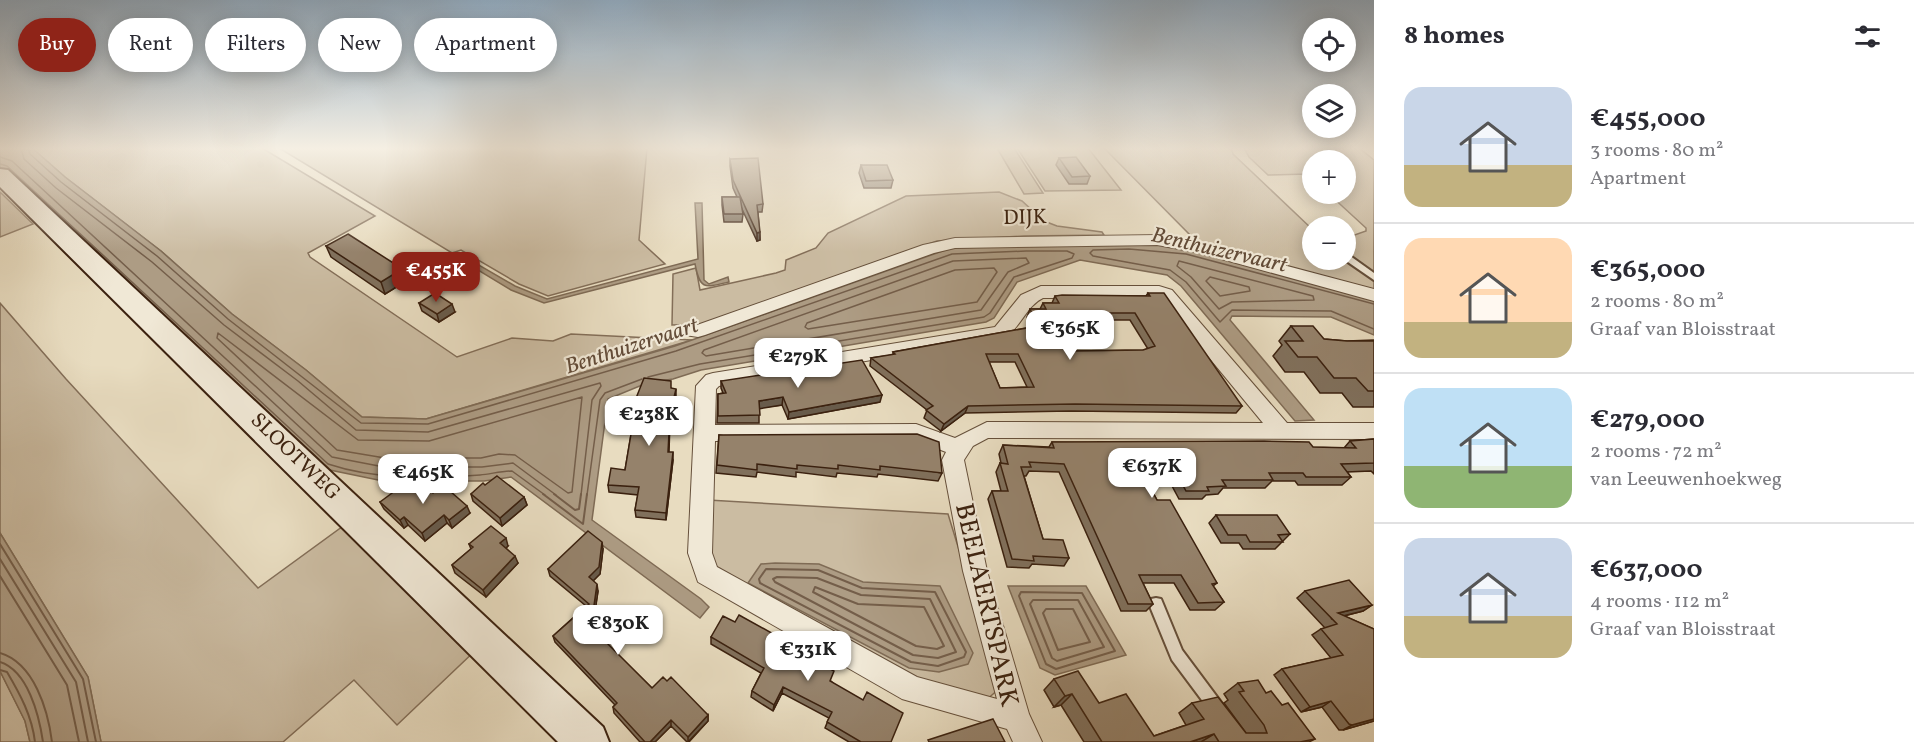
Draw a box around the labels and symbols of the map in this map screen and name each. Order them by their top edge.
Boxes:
street label: DIJK [1003,203,1047,233]
water label: Benthuizervaart [1148,220,1291,282]
pin: €455K [394,252,478,303]
pin: €365K [1028,310,1112,361]
water label: Benthuizervaart [561,311,704,383]
pin: €279K [756,338,840,389]
pin: €238K [607,396,691,447]
street label: SLOOTWEG [243,407,347,507]
pin: €637K [1110,448,1194,499]
pin: €465K [381,454,465,505]
street label: BEELAERTSPARK [945,500,1027,711]
pin: €830K [576,605,660,656]
pin: €331K [766,631,850,682]

